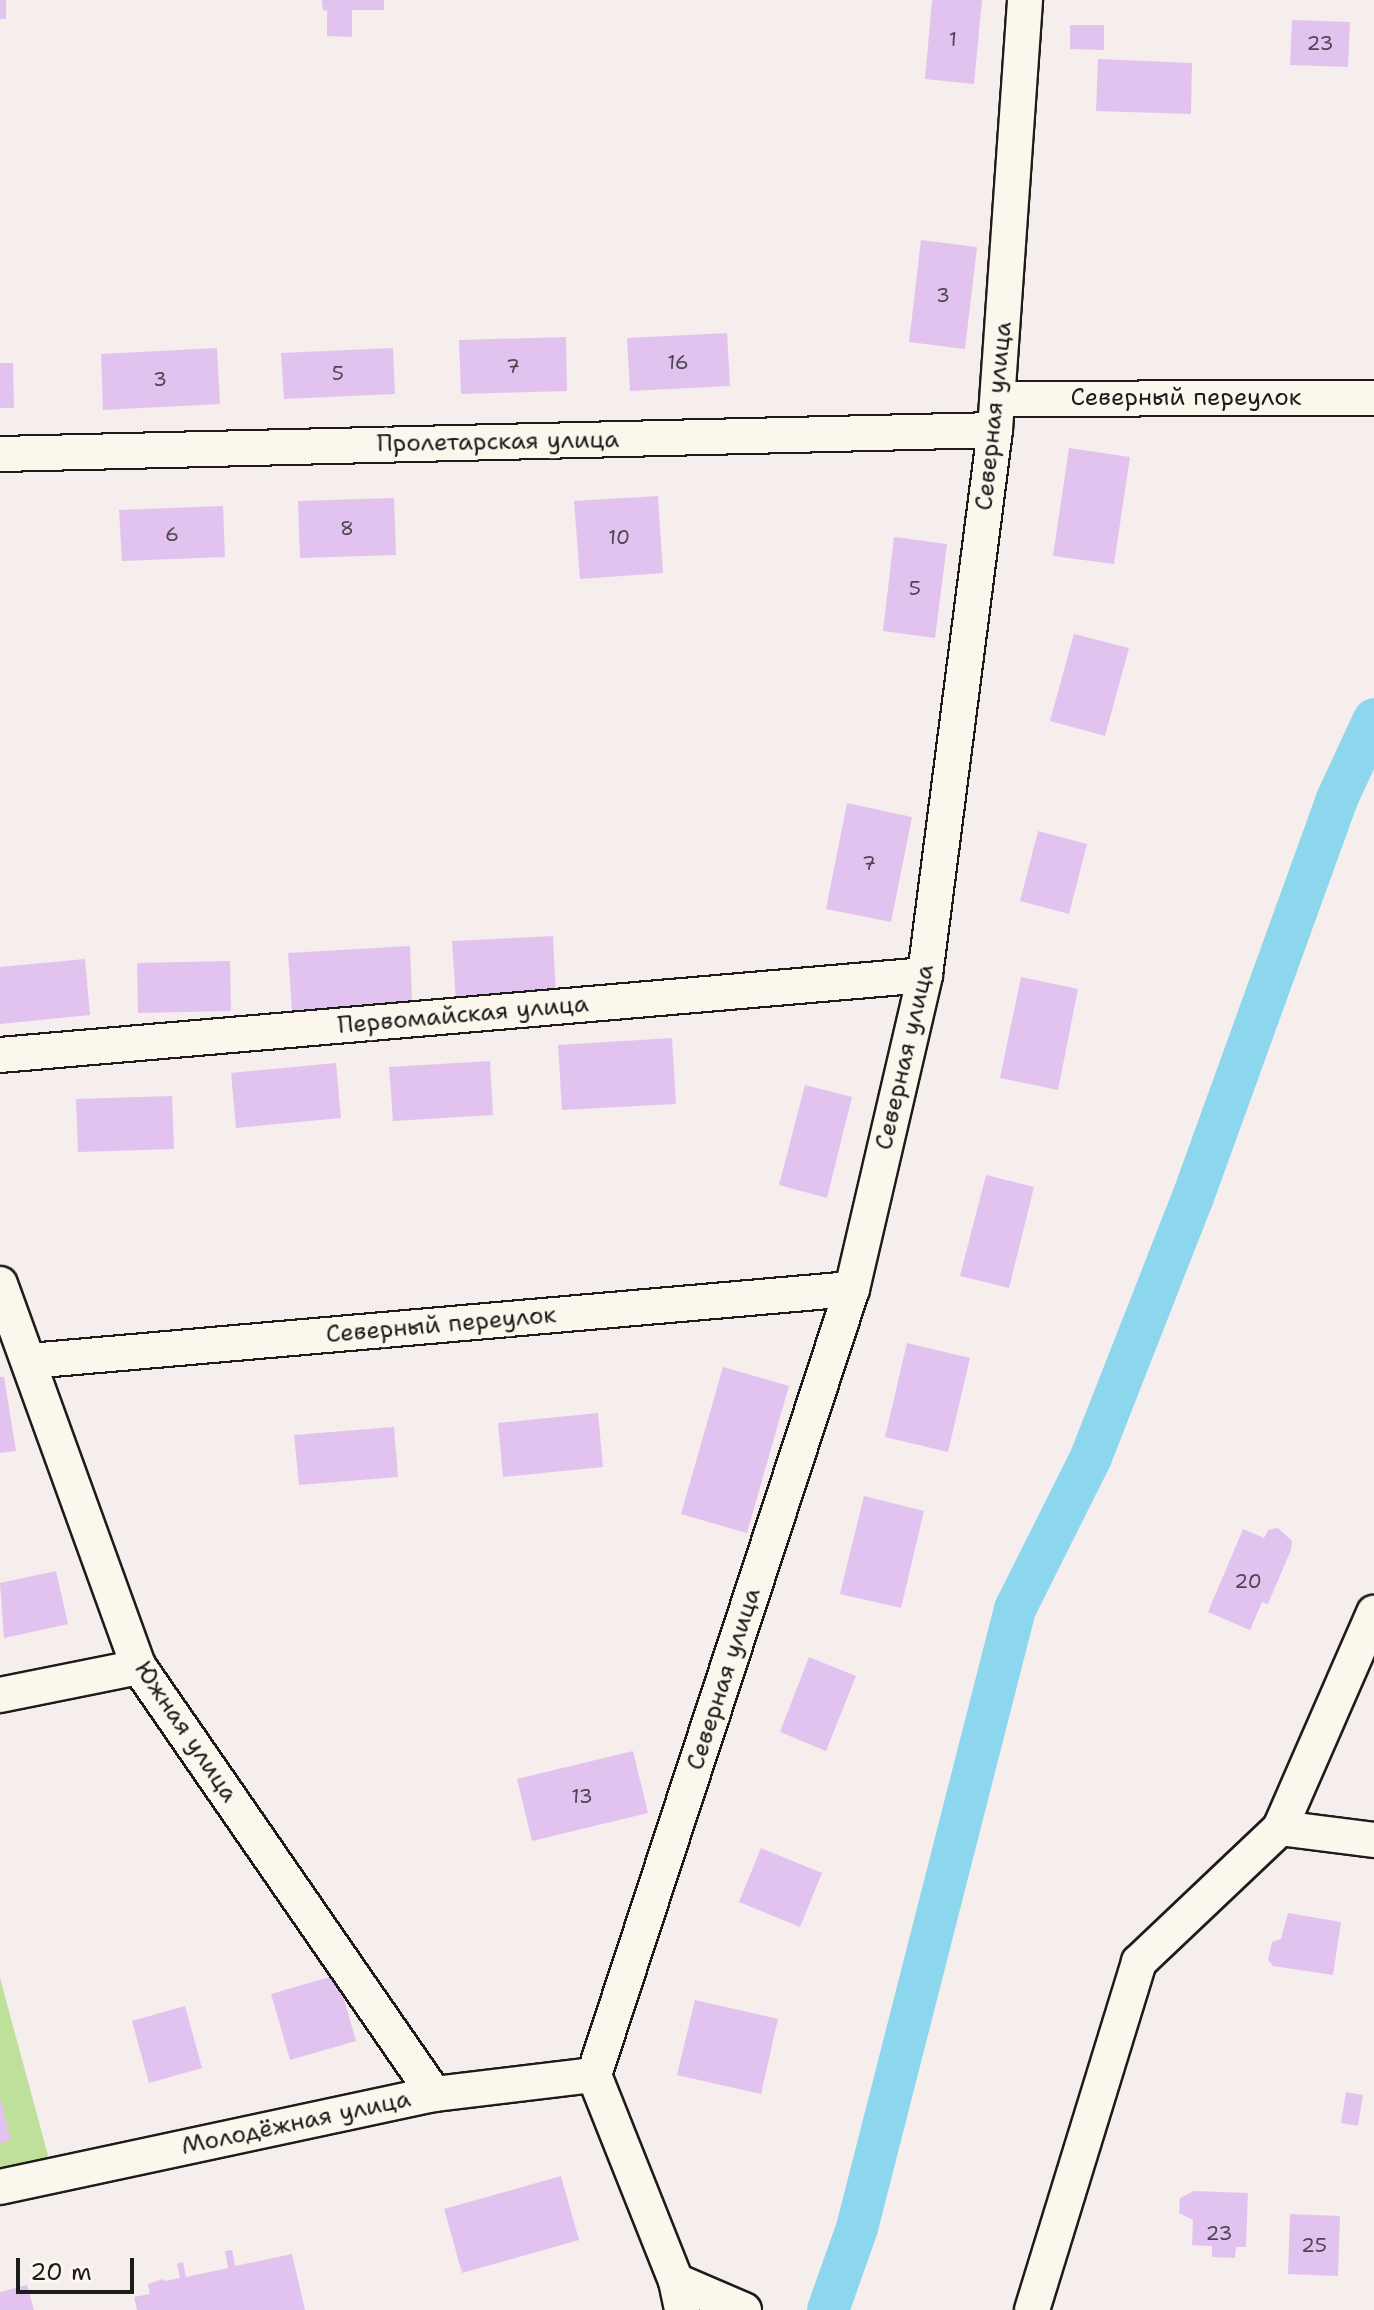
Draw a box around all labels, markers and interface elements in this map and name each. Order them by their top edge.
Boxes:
house number: 1 [949,27,957,51]
house number: 23 [1307,31,1333,55]
house number: 3 [936,283,950,307]
street label: Северная улица [970,320,1018,512]
house number: 16 [667,350,689,374]
house number: 7 [506,354,520,378]
house number: 5 [332,361,344,385]
house number: 3 [153,367,167,391]
street label: Северный переулок [1071,384,1301,412]
street label: Пролетарская улица [376,425,620,459]
house number: 8 [340,516,354,540]
house number: 6 [165,522,179,546]
house number: 10 [608,525,630,549]
house number: 5 [909,576,921,600]
house number: 7 [862,851,876,875]
street label: Северная улица [870,961,940,1153]
street label: Первомайская улица [336,990,590,1040]
street label: Северный переулок [325,1301,557,1349]
house number: 20 [1234,1569,1262,1593]
street label: Северная улица [681,1584,767,1774]
street label: Южная улица [128,1656,244,1808]
house number: 13 [571,1784,593,1808]
street label: Молодёжная улица [179,2085,413,2161]
house number: 23 [1206,2221,1232,2245]
house number: 25 [1301,2233,1327,2257]
scale bar [20,2242,138,2292]
text: 20 m [30,2256,92,2288]

